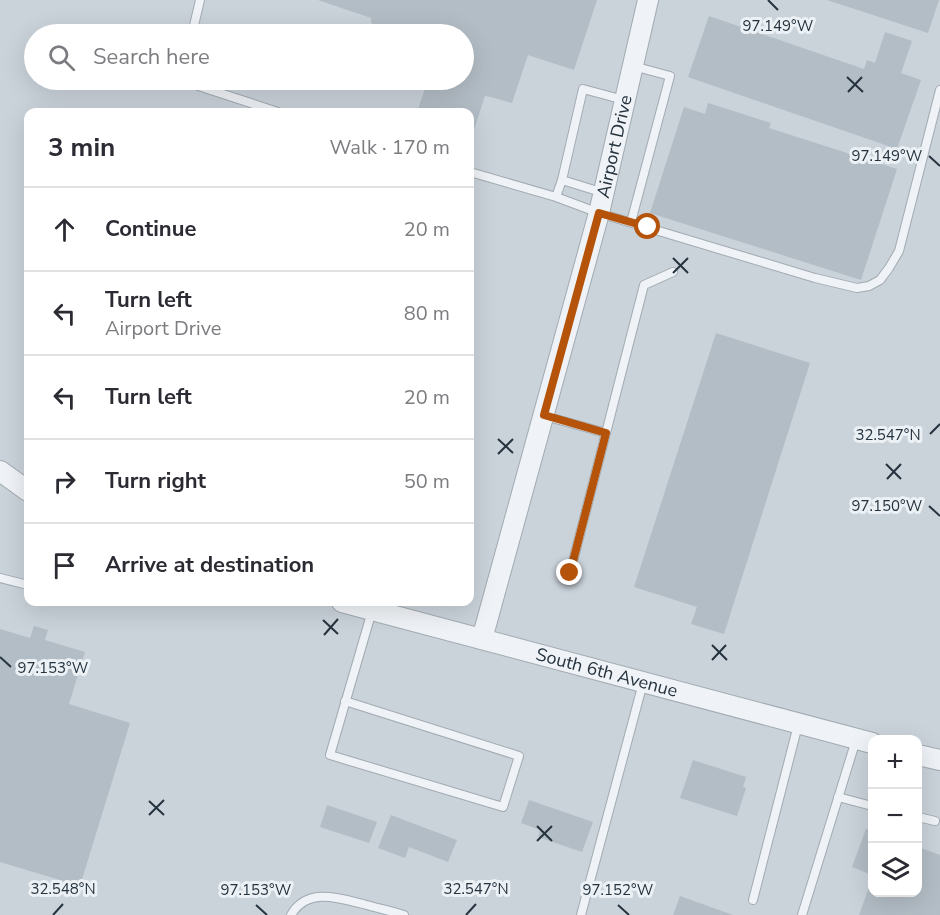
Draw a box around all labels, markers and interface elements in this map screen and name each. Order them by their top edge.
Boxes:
text: 97.149°W [743,16,814,36]
search box [24,24,474,90]
icon: search [45,41,78,74]
text: Search here [93,42,210,72]
street label: Airport Drive [591,93,638,200]
text: 3 min [48,130,115,165]
text: Walk · 170 m [330,134,450,161]
text: 97.149°W [852,146,923,166]
icon: ahead [48,213,81,246]
route start [634,213,660,239]
text: Continue [105,214,196,244]
text: 20 m [404,216,450,243]
text: Turn left [105,285,192,315]
icon: left [48,297,81,330]
text: 80 m [404,300,450,327]
text: Airport Drive [105,315,221,342]
icon: left [48,381,81,414]
text: Turn left [105,382,192,412]
text: 20 m [404,384,450,411]
text: 32.547°N [855,425,921,445]
icon: right [48,465,81,498]
text: Turn right [105,466,206,496]
text: 50 m [404,468,450,495]
text: 97.150°W [852,496,923,516]
icon: arrive [48,549,81,582]
text: Arrive at destination [105,550,314,580]
route end [556,559,582,585]
street label: South 6th Avenue [533,642,680,703]
text: 97.153°W [18,658,89,678]
map controls [868,735,922,897]
button: + [868,735,922,789]
button: − [868,789,922,843]
button: layers [868,843,922,897]
text: 32.548°N [30,879,96,899]
text: 32.547°N [443,879,509,899]
text: 97.153°W [221,880,292,900]
text: 97.152°W [583,880,654,900]

